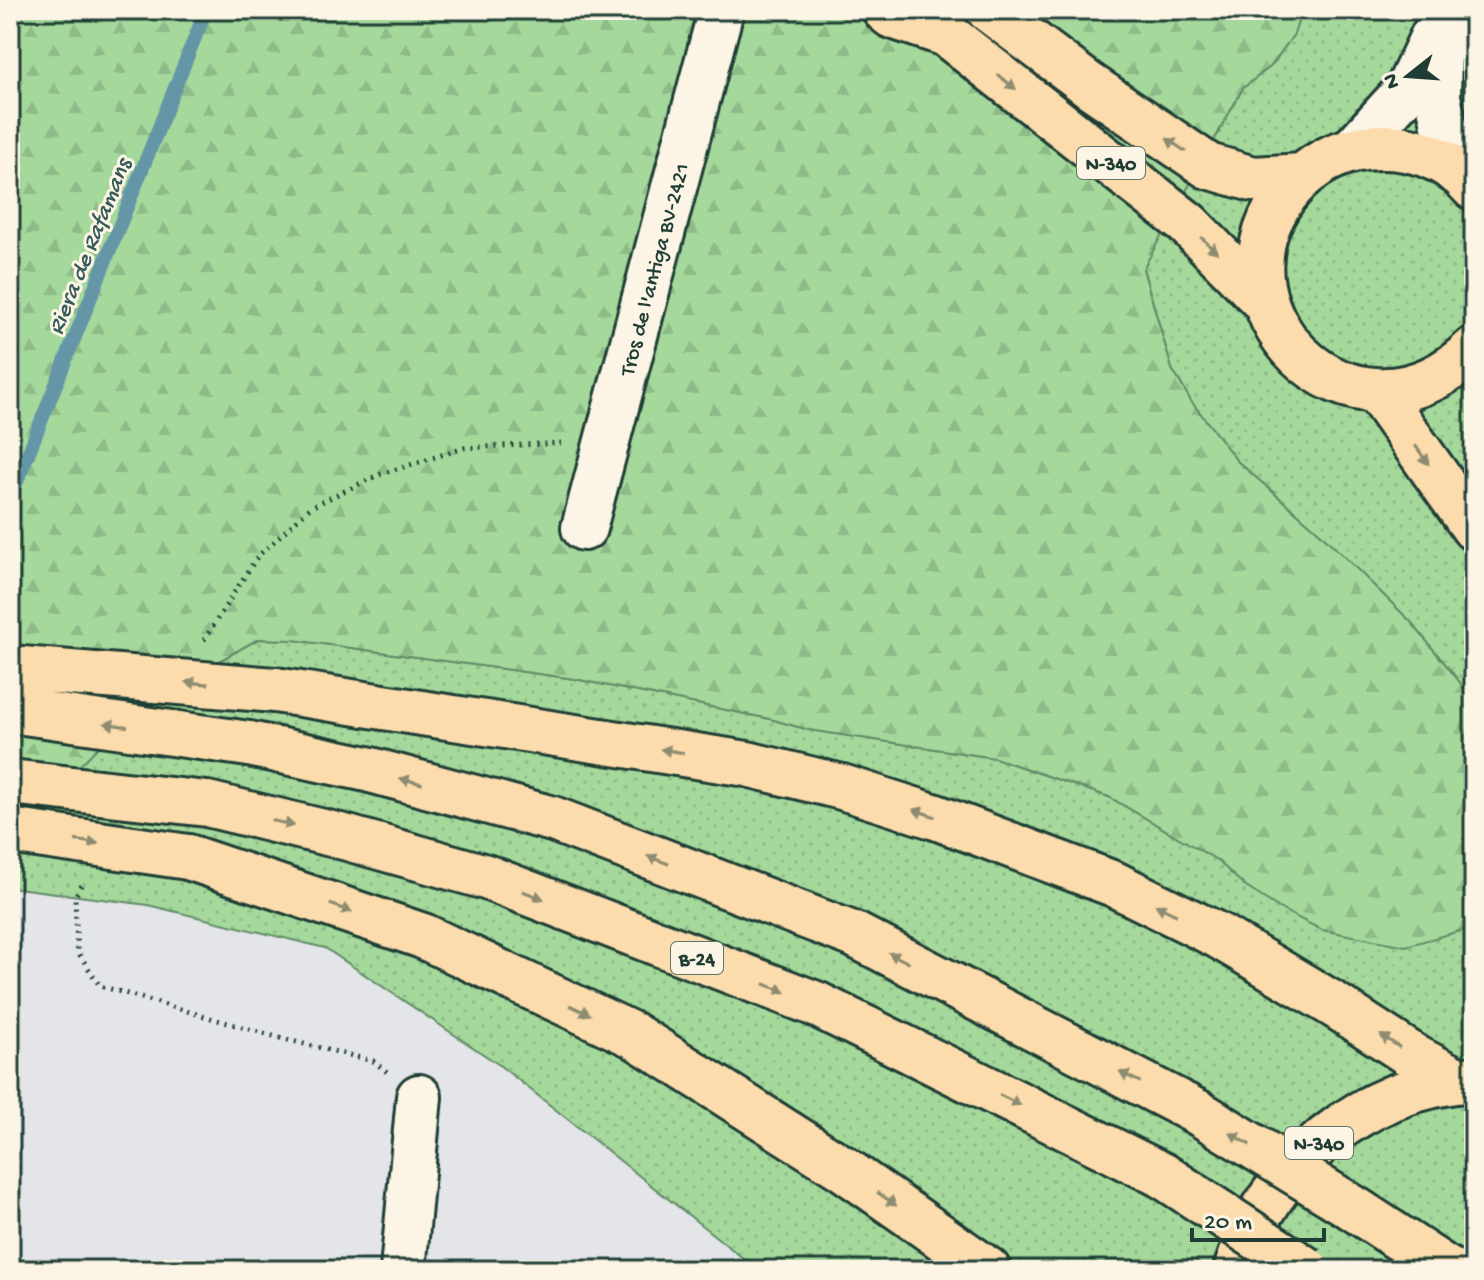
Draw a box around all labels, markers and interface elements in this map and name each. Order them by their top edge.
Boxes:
north arrow [1368,36,1448,116]
text: N [1378,70,1407,91]
one-way arrow [997,74,1017,90]
one-way arrow [1166,138,1187,153]
road number: N-340 [1077,147,1145,179]
water label: Riera de Rafamans [43,153,141,339]
street label: Tros de l'antiga BV-2421 [615,161,697,381]
one-way arrow [1199,235,1218,254]
one-way arrow [1414,445,1429,466]
one-way arrow [184,677,209,690]
one-way arrow [103,718,128,731]
one-way arrow [659,745,684,757]
one-way arrow [398,774,423,786]
one-way arrow [912,807,936,819]
one-way arrow [271,817,296,829]
one-way arrow [75,836,100,849]
one-way arrow [646,853,670,866]
one-way arrow [521,889,545,902]
one-way arrow [330,903,354,915]
one-way arrow [1154,903,1177,916]
road number: B-24 [671,942,723,974]
one-way arrow [887,951,910,965]
one-way arrow [763,982,787,995]
one-way arrow [569,1003,592,1017]
one-way arrow [1379,1034,1400,1049]
one-way arrow [1118,1071,1141,1084]
one-way arrow [998,1093,1021,1107]
road number: N-340 [1285,1127,1353,1159]
one-way arrow [1229,1132,1251,1146]
one-way arrow [876,1191,897,1206]
scale bar [1192,1192,1324,1242]
text: 20 m [1204,1209,1252,1238]

